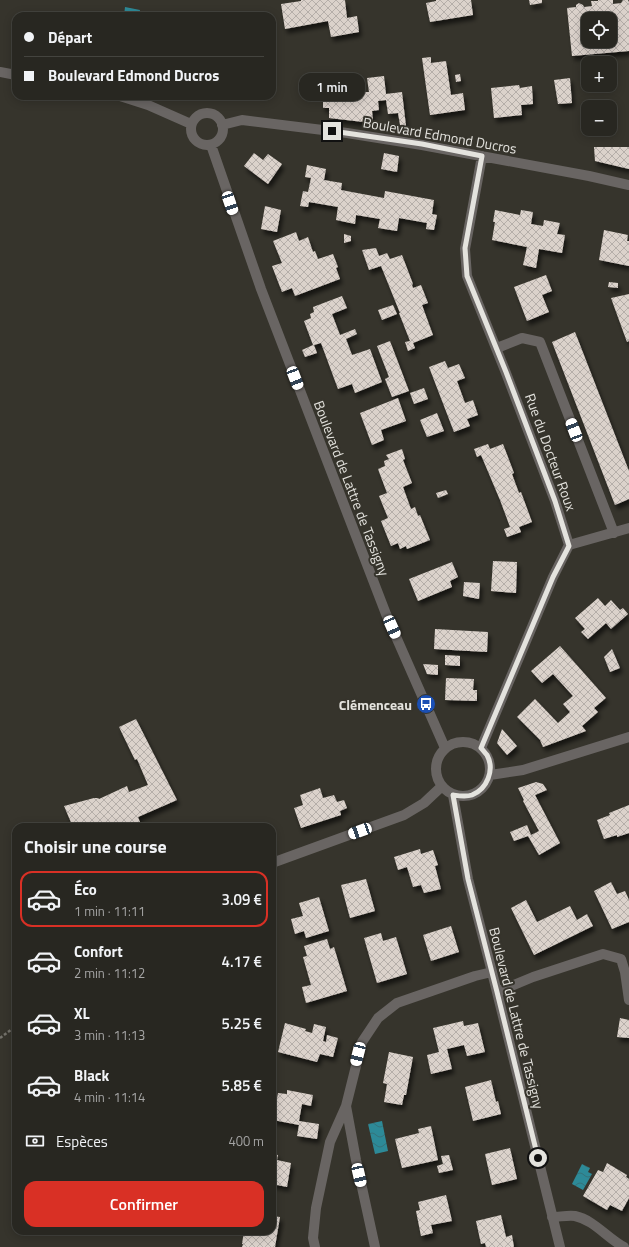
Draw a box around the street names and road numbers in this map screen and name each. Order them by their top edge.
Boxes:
street label: Boulevard Edmond Ducros [361,111,519,159]
street label: Rue du Docteur Roux [520,390,582,514]
street label: Boulevard de Lattre de Tassigny [309,397,395,579]
street label: Boulevard de Lattre de Tassigny [484,925,550,1111]

